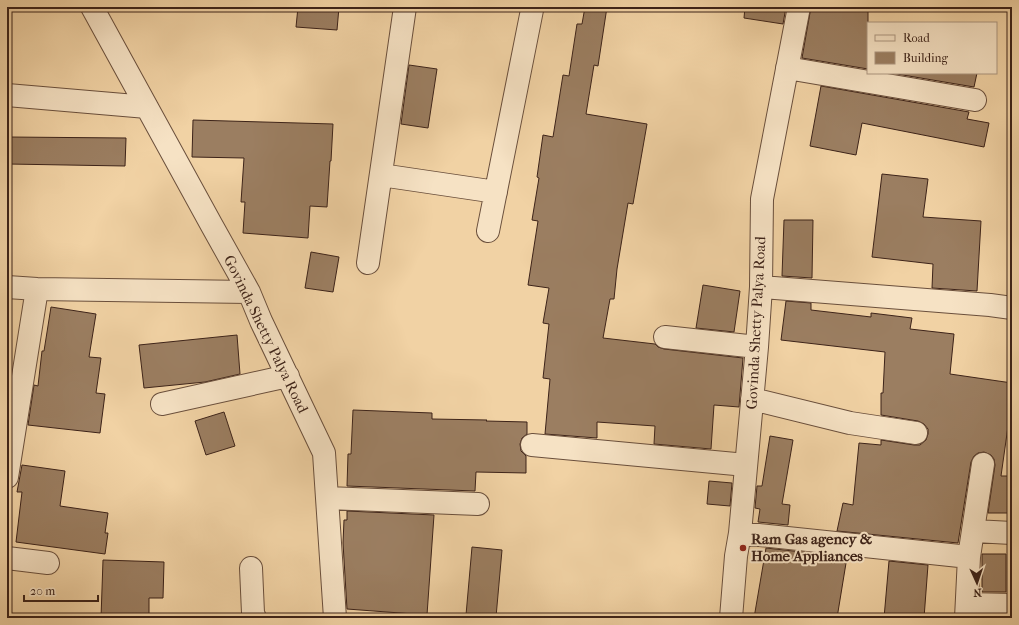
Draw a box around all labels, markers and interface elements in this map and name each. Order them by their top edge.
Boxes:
legend [867,22,997,74]
text: Road [903,31,930,45]
text: Building [903,51,948,65]
street label: Govinda Shetty Palya Road [742,235,770,410]
street label: Govinda Shetty Palya Road [220,252,312,417]
place label: Ram Gas agency & Home Appliances [751,530,873,565]
marker: Ram Gas agency & Home Appliances [738,543,748,553]
north arrow [957,563,997,603]
scale bar [24,577,98,603]
text: 20 m [30,584,55,598]
text: N [972,586,982,599]

